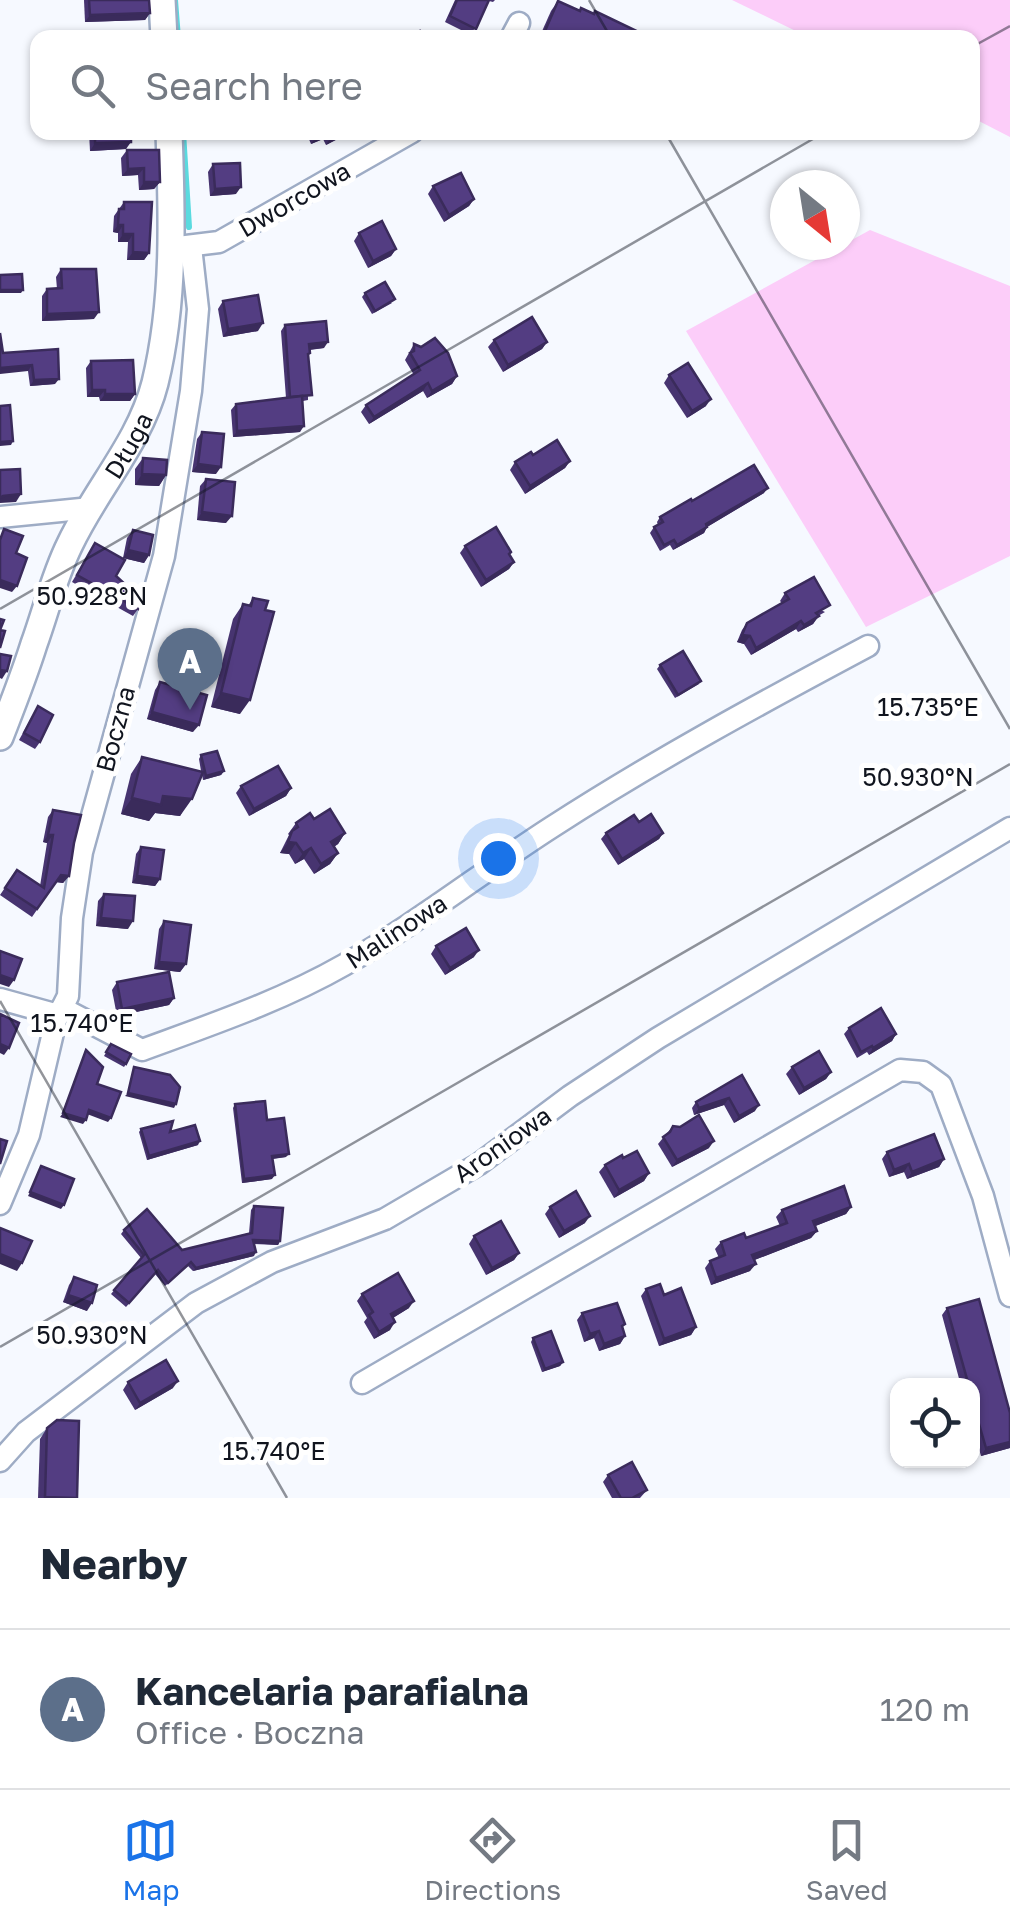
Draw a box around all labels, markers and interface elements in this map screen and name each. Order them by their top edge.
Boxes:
search box [30,30,980,140]
icon: search [65,58,120,113]
text: Search here [145,63,363,108]
street label: Dworcowa [232,155,356,243]
north arrow [770,170,860,260]
street label: Długa [97,407,159,484]
text: 50.928°N [36,580,148,611]
pin: A [158,628,222,710]
street label: Boczna [89,683,141,775]
text: 15.735°E [877,691,979,722]
text: 50.930°N [862,761,974,792]
your location [473,833,524,884]
street label: Malinowa [340,887,452,975]
text: 15.740°E [30,1007,134,1038]
street label: Aroniowa [447,1099,557,1189]
text: 50.930°N [36,1319,148,1350]
map controls [890,1378,980,1468]
button: locate [890,1378,980,1468]
text: 15.740°E [222,1435,326,1466]
text: Nearby [40,1538,188,1588]
text: Kancelaria parafialna [135,1668,529,1713]
text: A [61,1690,84,1728]
text: 120 m [880,1690,970,1728]
text: Office · Boczna [135,1713,365,1751]
tab: Map [122,1813,180,1906]
tab: Directions [424,1813,561,1906]
tab: Saved [806,1813,888,1906]

